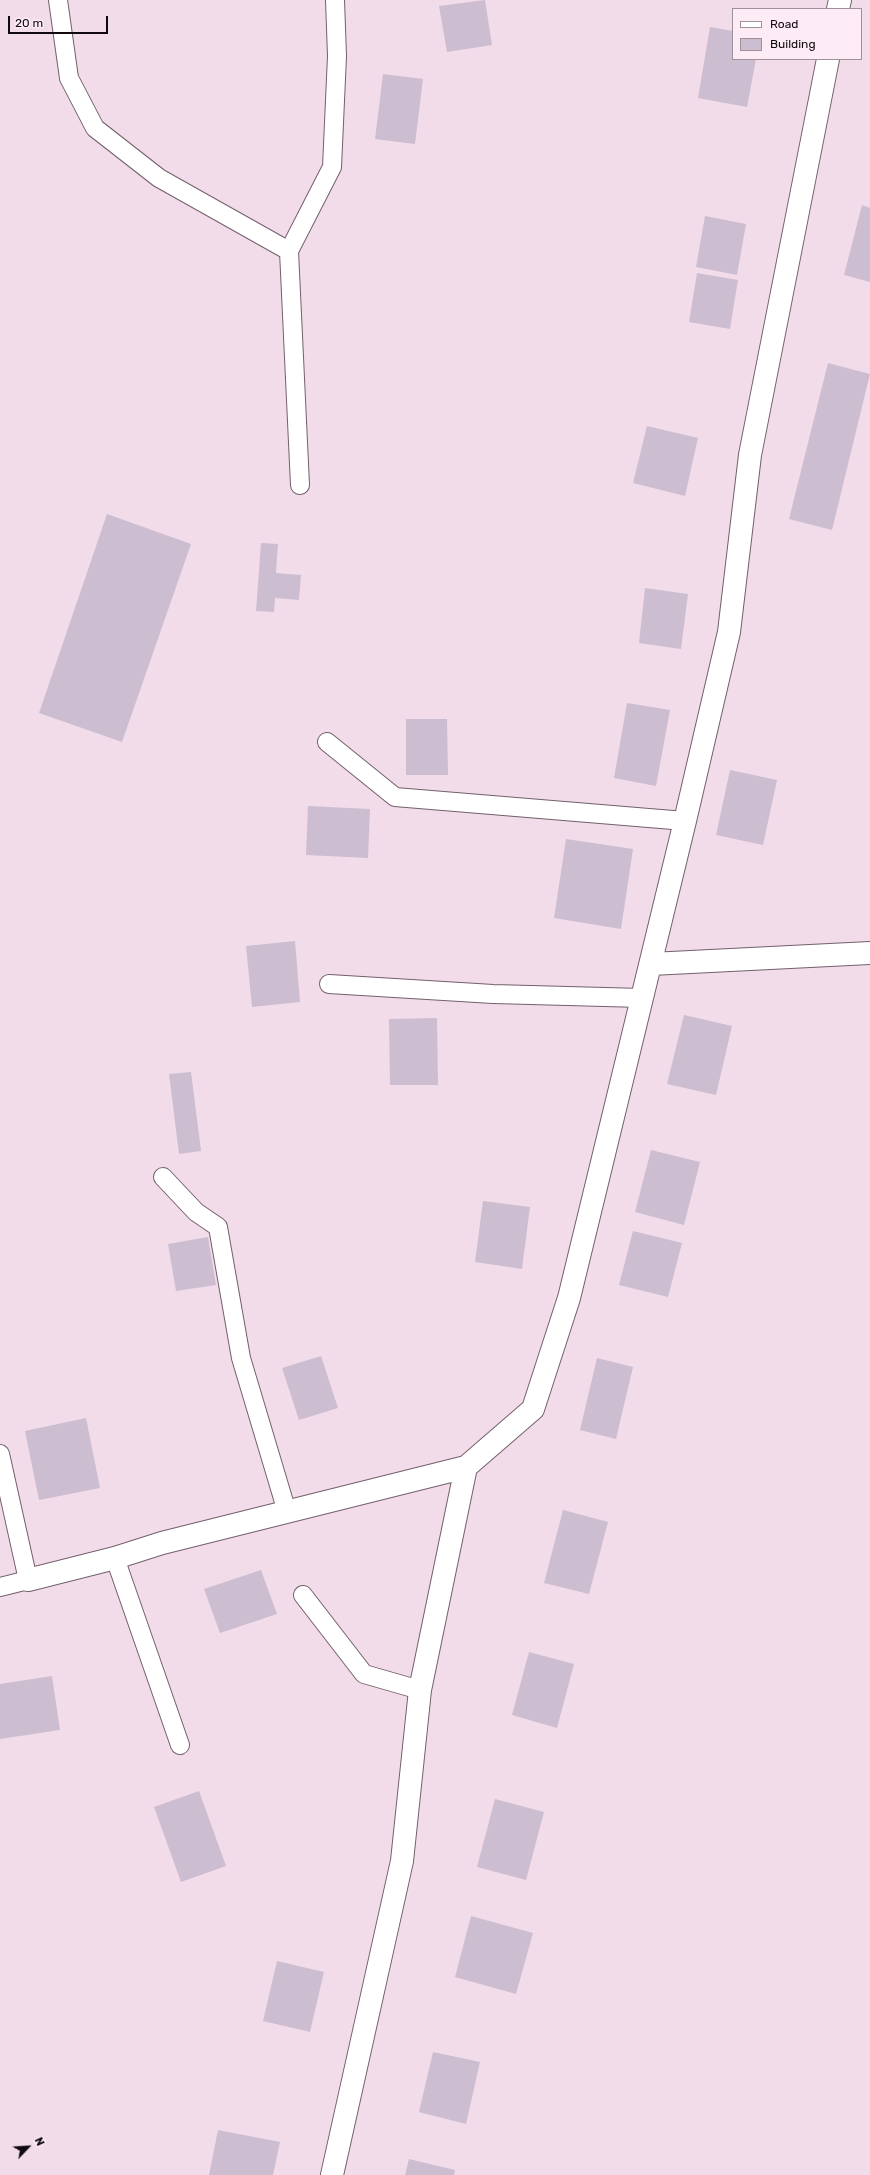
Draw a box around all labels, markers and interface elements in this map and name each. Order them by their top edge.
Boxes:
scale bar [10,8,110,34]
legend [732,8,862,60]
text: 20 m [15,16,43,30]
text: Road [770,17,798,31]
text: Building [770,37,816,51]
north arrow [8,2127,48,2167]
text: N [32,2135,47,2148]

